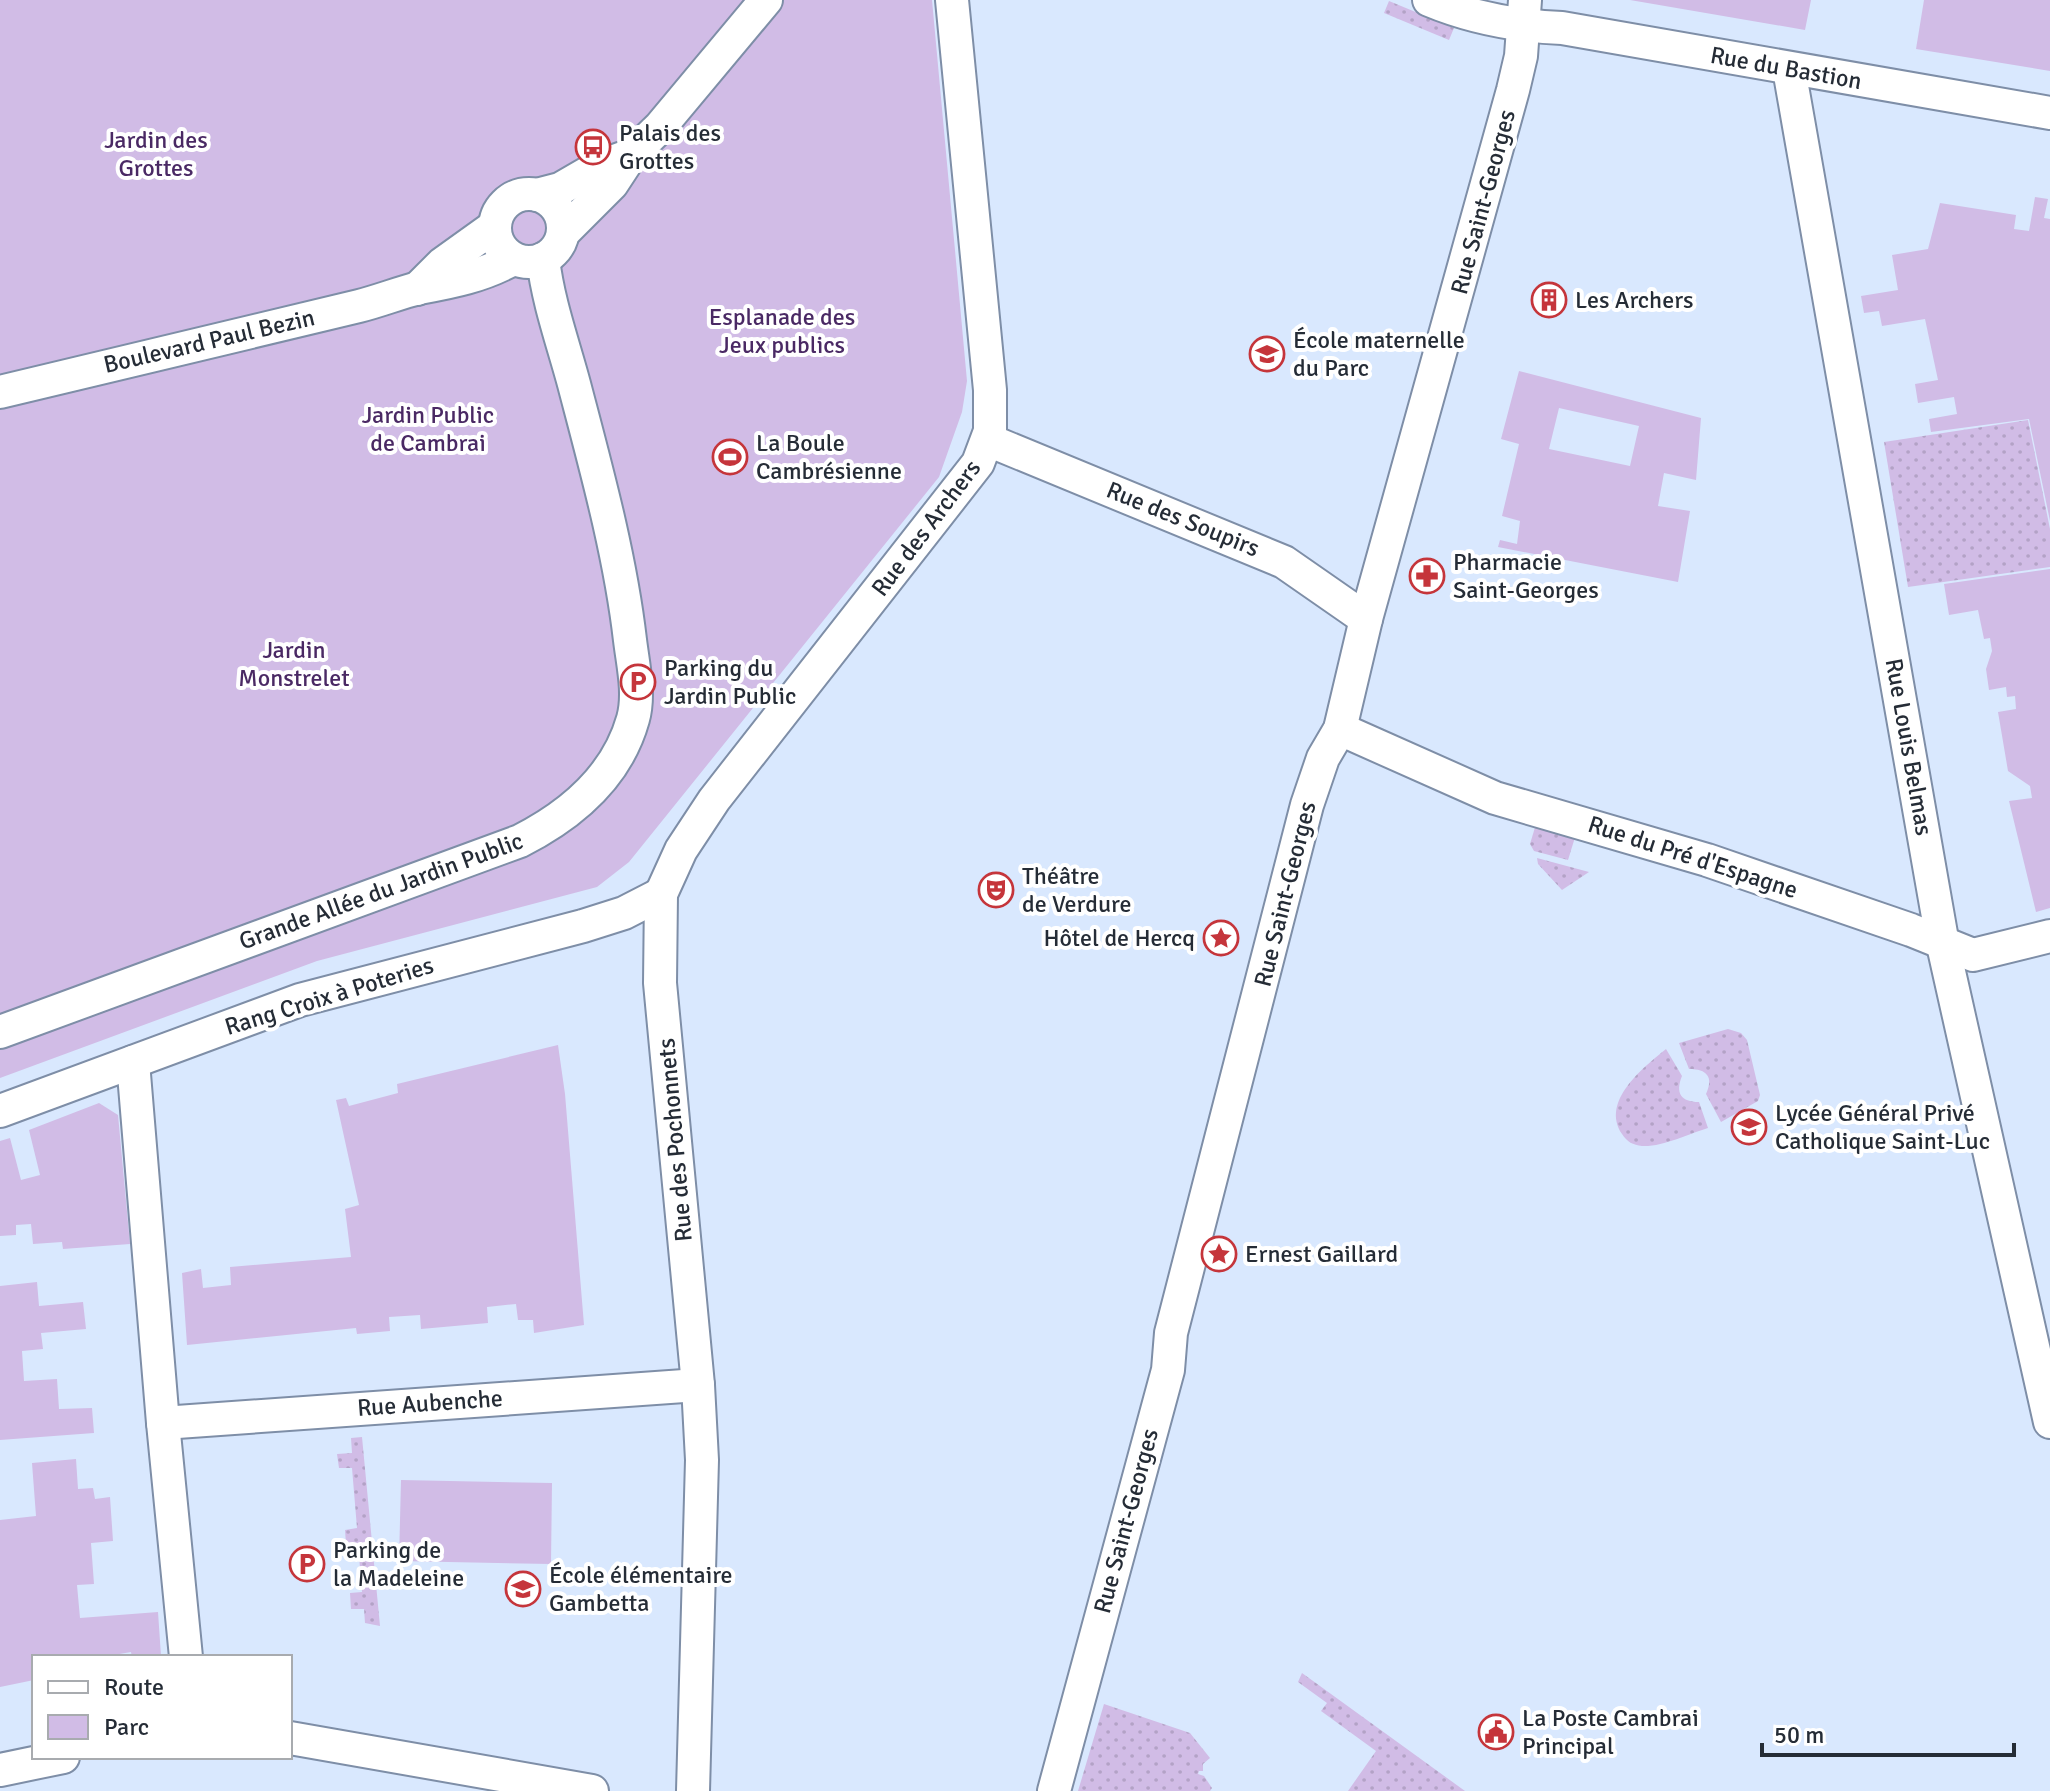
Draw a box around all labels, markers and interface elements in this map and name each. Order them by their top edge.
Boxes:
street label: Rue du Bastion [1708,40,1864,96]
street label: Rue Saint-Georges [1444,106,1522,298]
place label: Palais des Grottes [619,118,721,176]
park label: Jardin des Grottes [104,125,208,183]
bus stop icon: Palais des Grottes [574,128,612,166]
building icon: Les Archers [1530,281,1568,319]
place label: Les Archers [1575,285,1693,315]
street label: Boulevard Paul Bezin [100,302,318,380]
park label: Esplanade des Jeux publics [709,302,855,360]
place label: École maternelle du Parc [1293,325,1465,383]
school or university icon: École maternelle du Parc [1248,335,1286,373]
park label: Jardin Public de Cambrai [362,400,494,458]
place label: La Boule Cambrésienne [756,428,902,486]
sports icon: La Boule Cambrésienne [711,438,749,476]
street label: Rue des Archers [865,454,987,602]
street label: Rue des Soupirs [1102,475,1264,563]
place label: Pharmacie Saint-Georges [1453,547,1599,605]
pharmacy icon: Pharmacie Saint-Georges [1408,557,1446,595]
park label: Jardin Monstrelet [238,635,350,693]
place label: Parking du Jardin Public [664,653,796,711]
street label: Rue Louis Belmas [1879,656,1939,838]
parking icon: Parking du Jardin Public [619,663,657,701]
street label: Rue Saint-Georges [1247,798,1323,990]
street label: Rue du Pré d'Espagne [1584,809,1802,905]
street label: Grande Allée du Jardin Public [235,826,527,956]
place label: Théâtre de Verdure [1022,861,1131,919]
theatre icon: Théâtre de Verdure [977,871,1015,909]
place icon: Hôtel de Hercq [1202,919,1240,957]
place label: Hôtel de Hercq [1043,923,1195,953]
street label: Rang Croix à Poteries [221,950,437,1042]
street label: Rue des Pochonnets [651,1037,699,1243]
place label: Lycée Général Privé Catholique Saint-Luc [1775,1098,1990,1156]
school or university icon: Lycée Général Privé Catholique Saint-Luc [1730,1108,1768,1146]
place icon: Ernest Gaillard [1200,1235,1238,1273]
place label: Ernest Gaillard [1245,1239,1398,1269]
street label: Rue Aubenche [356,1383,504,1423]
street label: Rue Saint-Georges [1087,1425,1165,1617]
place label: Parking de la Madeleine [333,1535,464,1593]
parking icon: Parking de la Madeleine [288,1545,326,1583]
place label: École élémentaire Gambetta [549,1560,733,1618]
school or university icon: École élémentaire Gambetta [504,1570,542,1608]
legend [32,1655,292,1759]
text: Route [104,1672,164,1702]
place label: La Poste Cambrai Principal [1522,1703,1699,1761]
scale bar [1762,1707,2014,1757]
text: Parc [104,1712,149,1742]
public building icon: La Poste Cambrai Principal [1477,1713,1515,1751]
text: 50 m [1774,1720,1824,1750]

